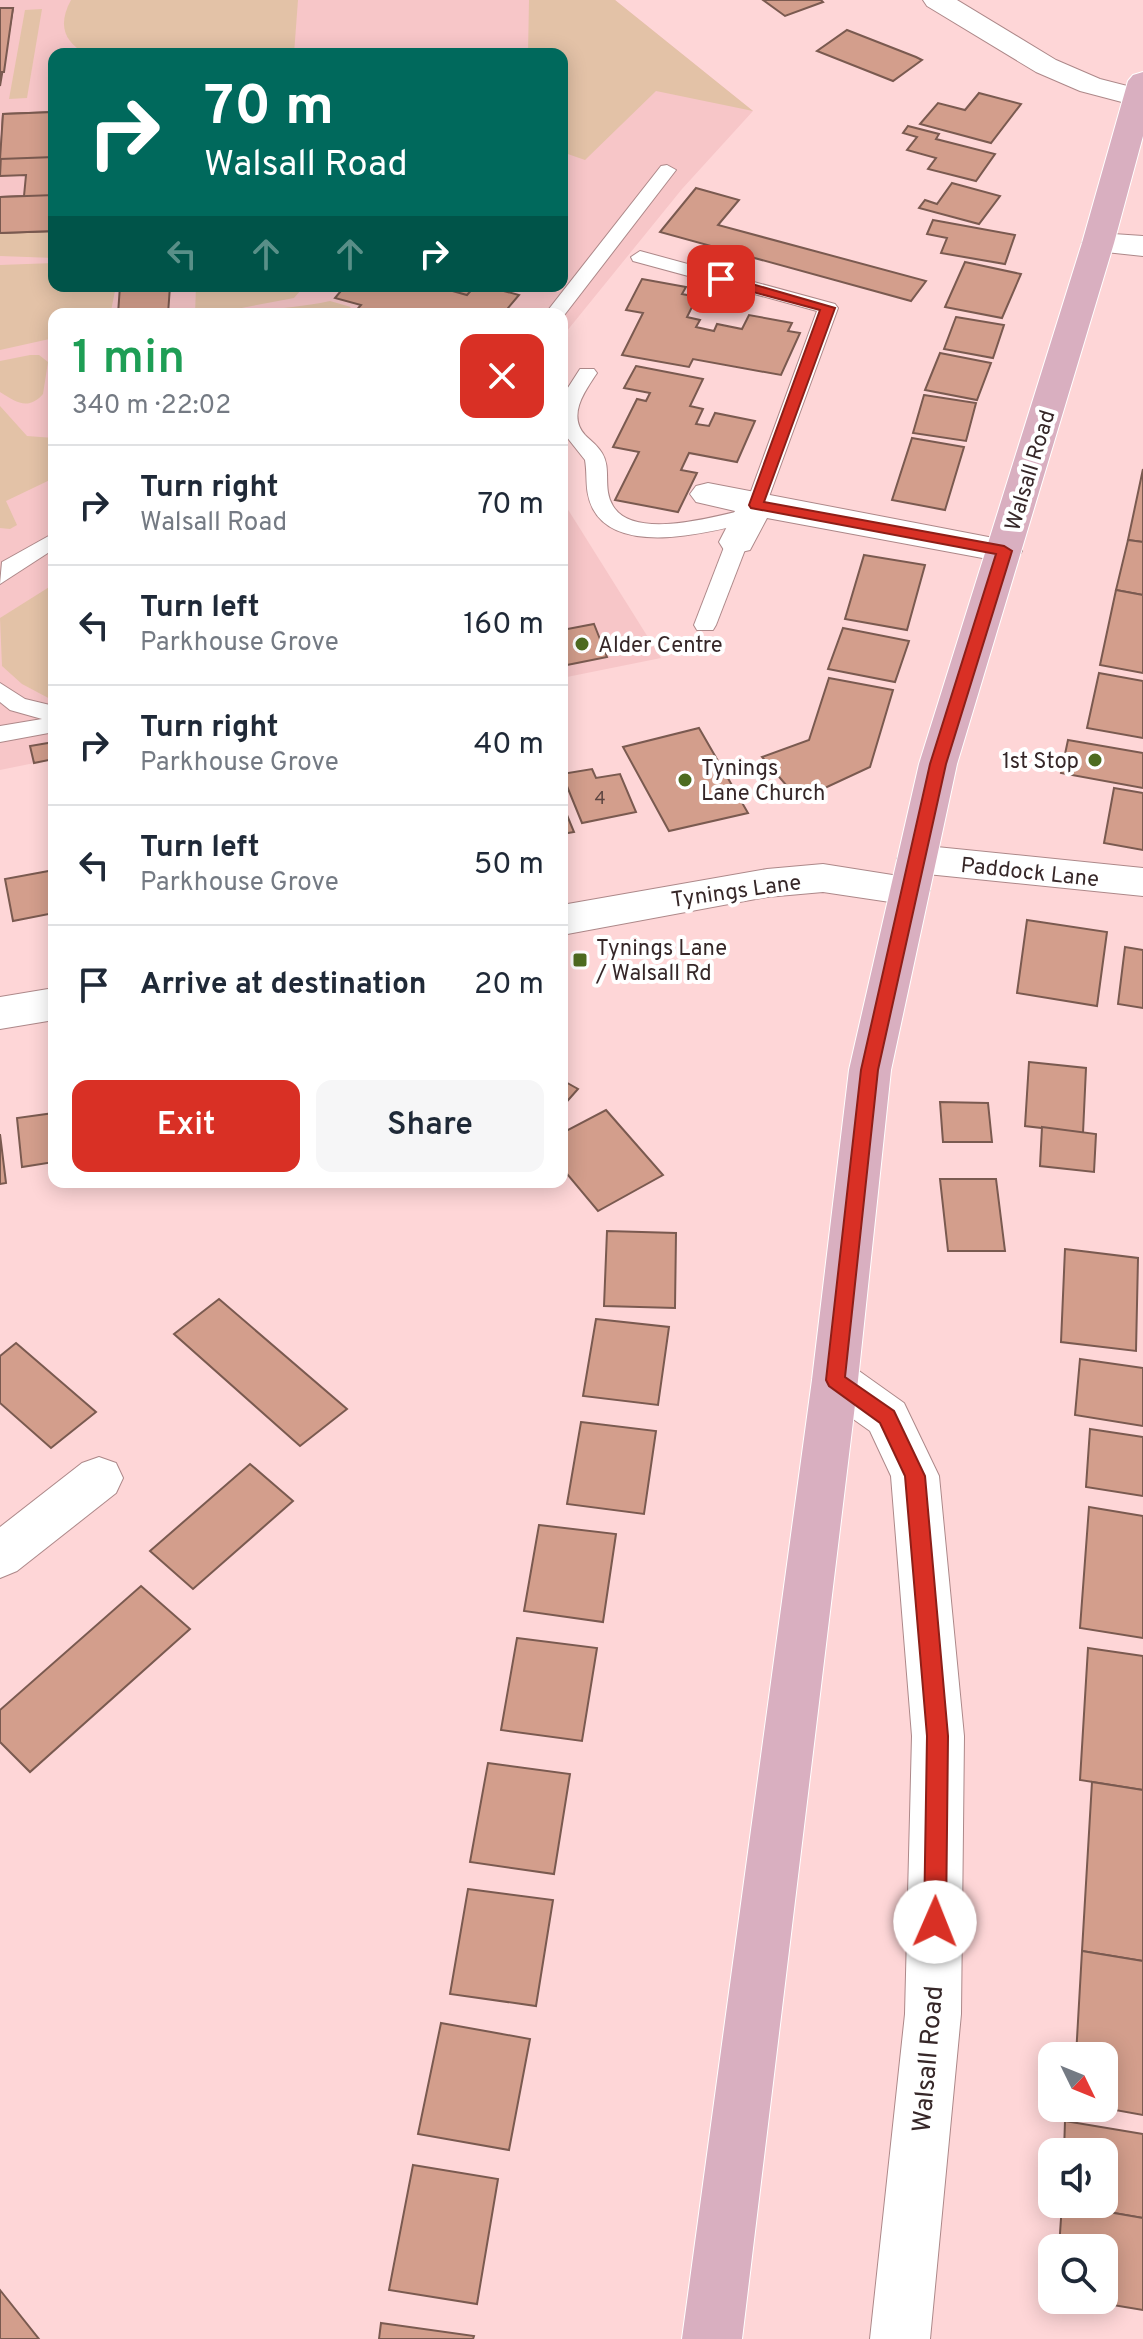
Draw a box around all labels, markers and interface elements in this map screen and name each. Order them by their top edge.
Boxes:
text: 70 m [204,74,334,144]
icon: right [72,80,176,184]
text: Walsall Road [204,143,408,189]
icon: left [160,232,204,276]
icon: ahead [244,232,288,276]
icon: ahead [328,232,372,276]
icon: right [412,232,456,276]
pin [687,245,755,313]
icon: arrive [699,257,743,301]
text: 1 min [72,330,185,390]
button: close [460,334,544,418]
text: 340 m · 22:02 [72,390,231,423]
street label: Walsall Road [1000,407,1063,534]
text: Turn right [140,470,278,507]
icon: right [72,483,116,527]
text: 70 m [478,487,544,524]
text: Walsall Road [140,507,287,540]
text: Turn left [140,590,260,627]
icon: left [72,603,116,647]
text: 160 m [463,607,544,644]
text: Parkhouse Grove [140,627,339,660]
place label: Alder Centre [598,633,723,660]
marker: Alder Centre [573,635,591,653]
text: Turn right [140,710,278,747]
icon: right [72,723,116,767]
text: 40 m [474,727,544,764]
text: Parkhouse Grove [140,747,339,780]
place label: 1st Stop [1002,749,1079,776]
marker: 1st Stop [1086,751,1104,769]
place label: Tynings Lane Church [701,756,825,808]
marker: Tynings Lane Church [676,771,694,789]
house number: 4 [594,788,606,811]
text: Turn left [140,830,260,867]
icon: left [72,843,116,887]
text: 50 m [474,847,544,884]
street label: Paddock Lane [959,853,1100,894]
text: Parkhouse Grove [140,867,339,900]
street label: Tynings Lane [670,870,803,915]
place label: Tynings Lane / Walsall Rd [595,936,727,988]
marker: Tynings Lane / Walsall Rd [571,951,589,969]
icon: arrive [72,963,116,1007]
text: Arrive at destination [140,967,426,1004]
text: 20 m [474,967,544,1004]
button: Exit [72,1080,300,1172]
button: Share [316,1080,544,1172]
position arrow [893,1880,977,1964]
street label: Walsall Road [907,1984,952,2134]
north arrow [1038,2042,1118,2122]
map controls [1038,2042,1118,2314]
button: sound [1038,2138,1118,2218]
button: search [1038,2234,1118,2314]

